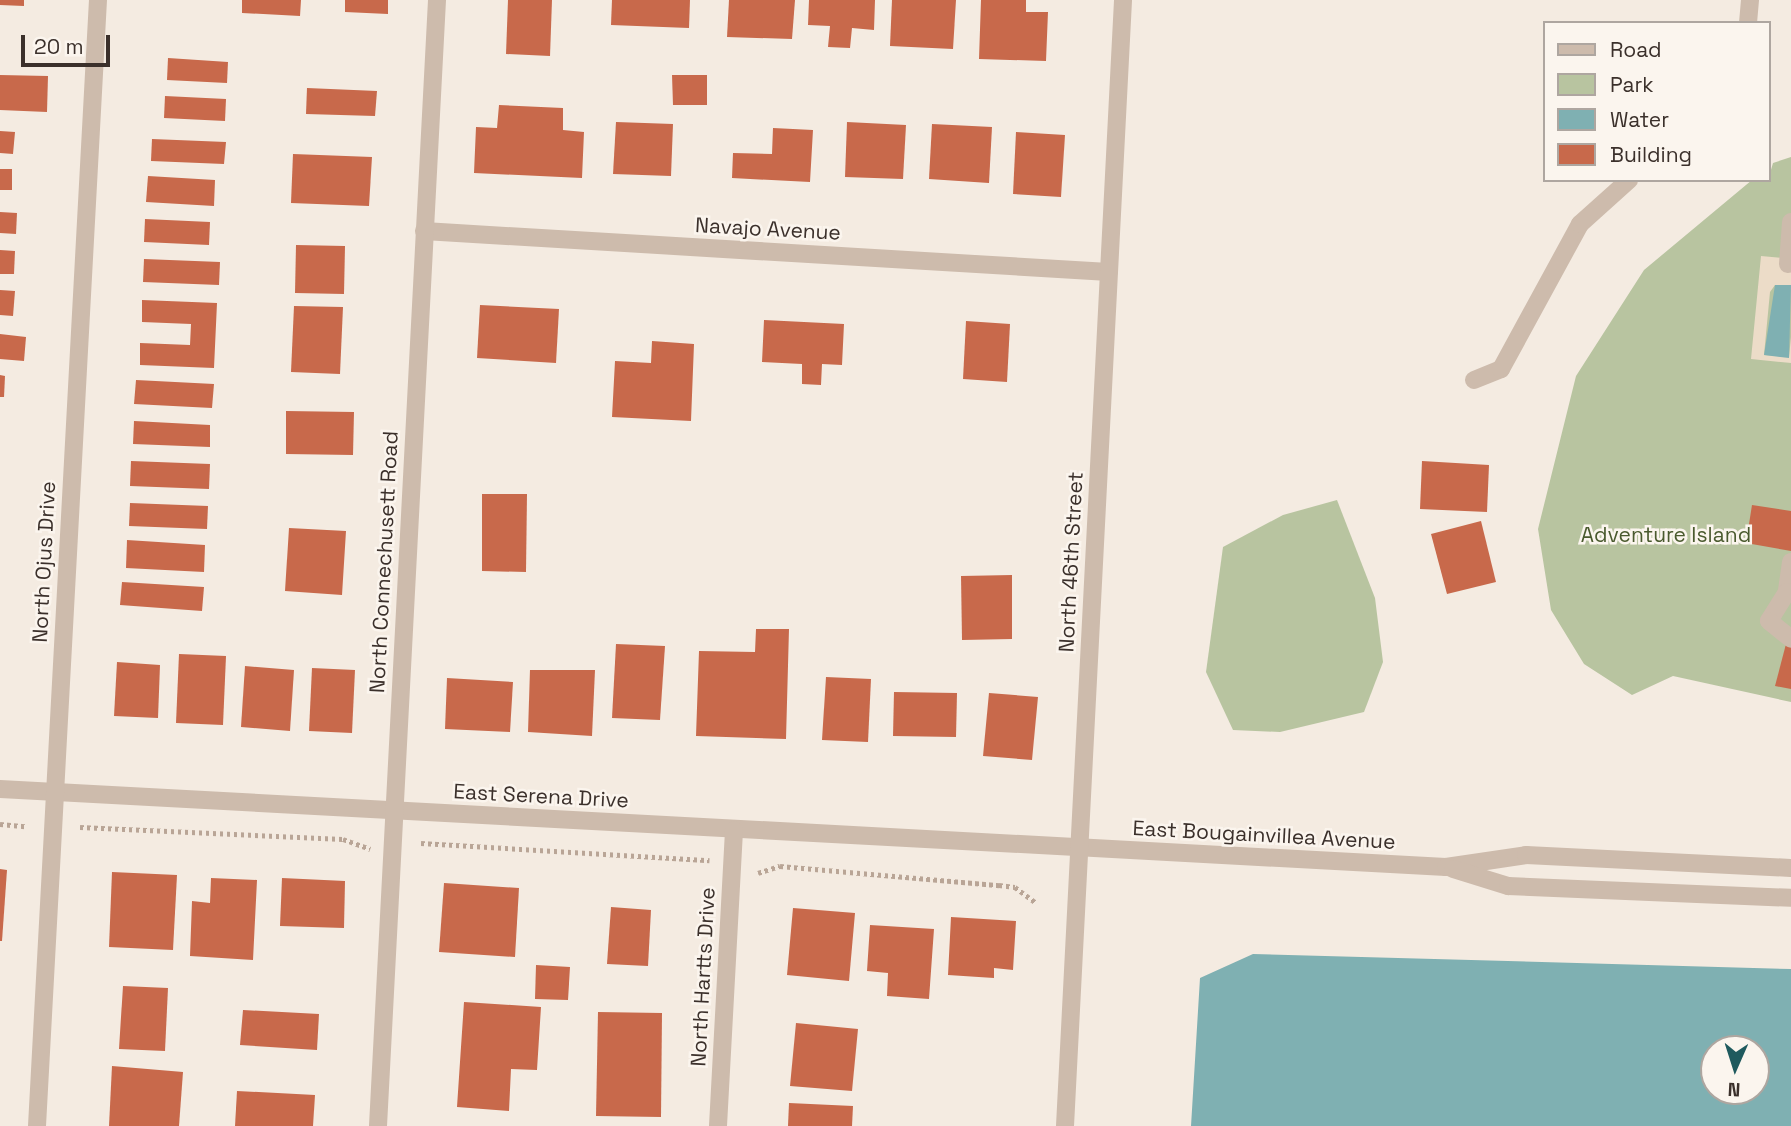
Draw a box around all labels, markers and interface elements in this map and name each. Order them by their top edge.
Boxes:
scale bar [24,21,114,65]
legend [1542,21,1770,182]
text: 20 m [34,33,84,60]
text: Road [1610,36,1662,63]
text: Park [1610,71,1654,98]
text: Water [1610,106,1669,133]
text: Building [1610,141,1692,168]
street label: Navajo Avenue [694,213,842,245]
street label: North Connechusett Road [365,430,403,694]
street label: North 46th Street [1054,471,1088,653]
street label: North Ojus Drive [27,481,61,643]
park label: Adventure Island [1581,522,1751,548]
street label: East Serena Drive [453,779,629,813]
street label: East Bougainvillea Avenue [1132,816,1396,854]
street label: North Hartts Drive [686,887,720,1067]
north arrow [1700,1035,1770,1105]
text: N [1727,1077,1741,1102]

